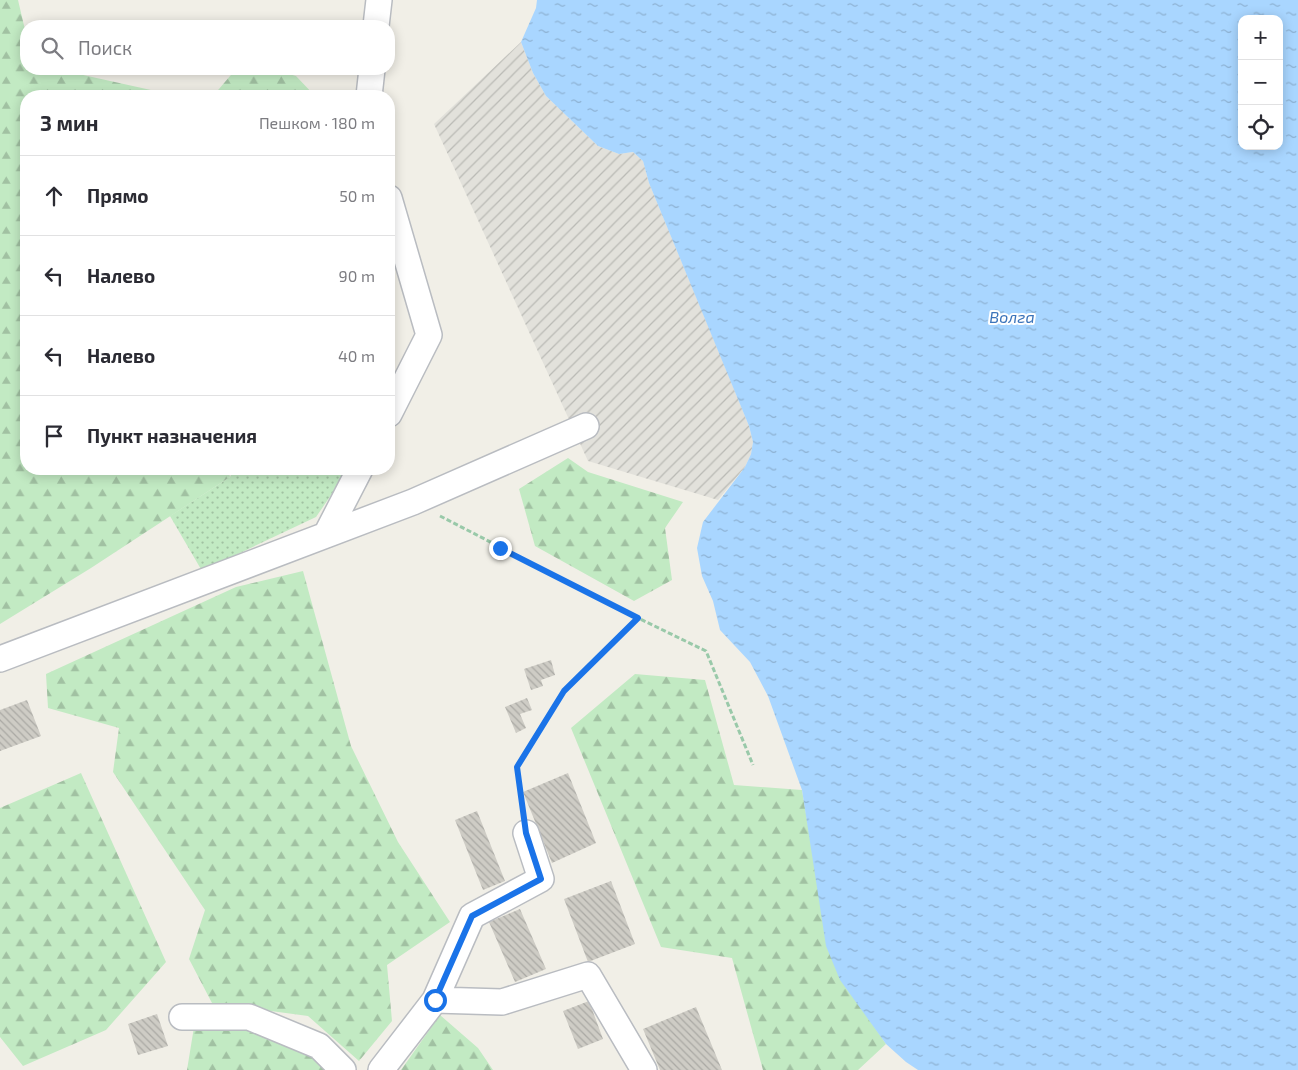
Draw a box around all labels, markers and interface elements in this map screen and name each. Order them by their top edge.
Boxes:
map controls [1238,15,1283,150]
button: + [1238,15,1283,60]
search box [20,20,395,75]
icon: search [38,34,66,62]
text: Поиск [78,36,132,59]
button: − [1238,60,1283,105]
button: locate [1238,105,1283,150]
text: 3 мин [40,110,98,135]
text: Пешком · 180 m [259,113,375,132]
icon: ahead [40,182,68,210]
text: Прямо [87,184,149,207]
text: 50 m [339,186,375,205]
icon: left [40,262,68,290]
text: Налево [87,264,155,287]
text: 90 m [339,266,375,285]
water label: Волга [989,307,1035,326]
icon: left [40,342,68,370]
text: Налево [87,344,155,367]
text: 40 m [338,346,375,365]
icon: arrive [40,422,68,450]
text: Пункт назначения [87,424,257,447]
route end [489,537,512,560]
route start [424,989,447,1012]

